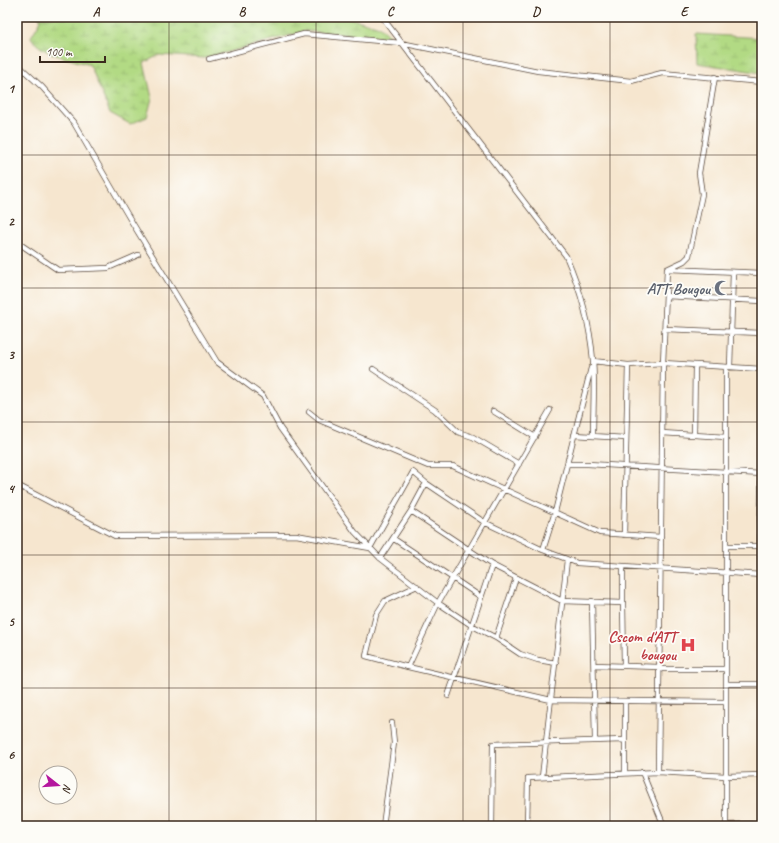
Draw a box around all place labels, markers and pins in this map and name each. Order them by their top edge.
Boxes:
place label: ATT Bougou [647,279,711,299]
mosque icon: ATT Bougou [713,279,731,297]
place label: Cscom d'ATT bougou [608,627,681,665]
hospital icon: Cscom d'ATT bougou [679,636,697,654]

